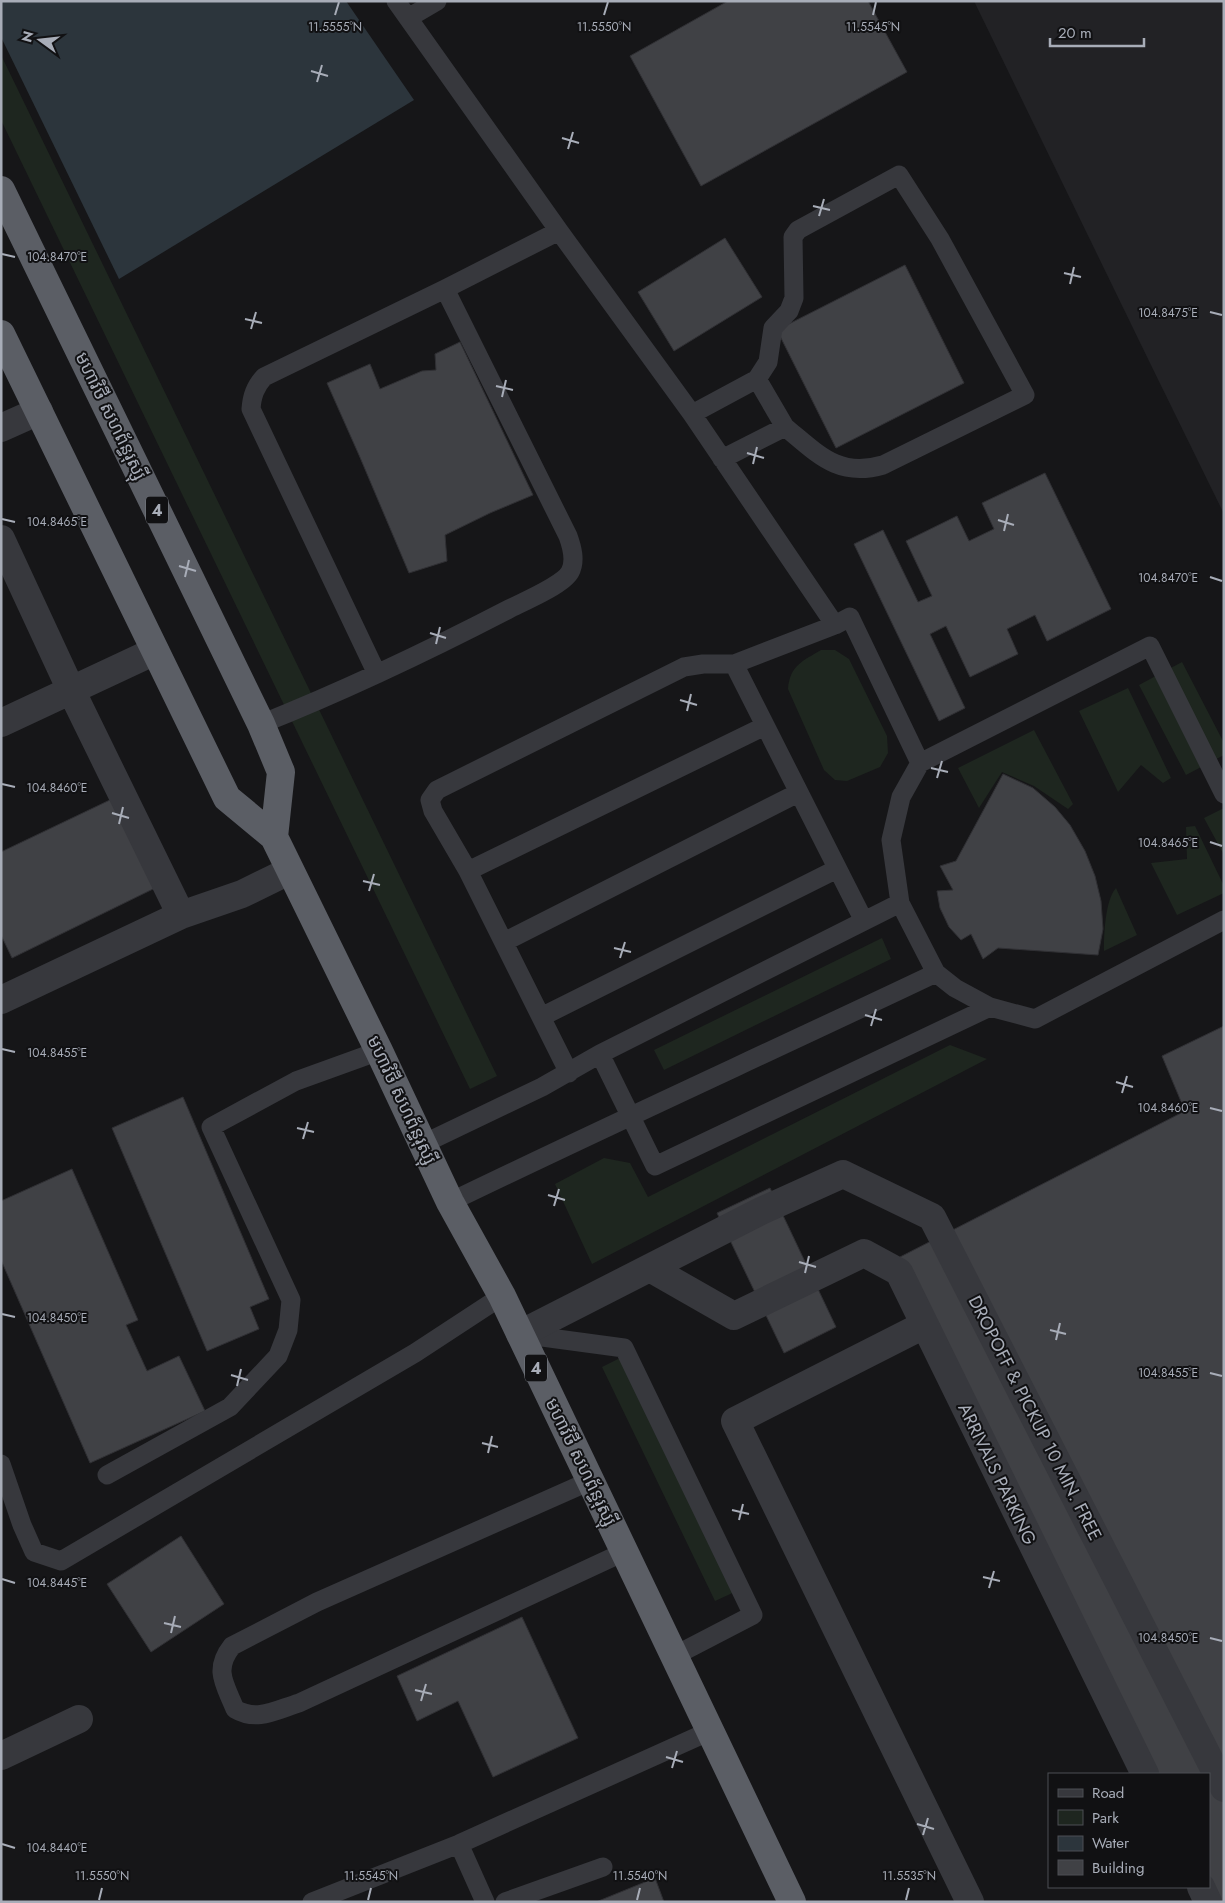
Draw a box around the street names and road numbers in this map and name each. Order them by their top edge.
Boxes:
street label: មហាវិថី សហព័ន្ធរុស្ស៊ី [65,348,153,486]
road number: 4 [146,496,168,524]
street label: មហាវិថី សហព័ន្ធរុស្ស៊ី [357,1031,443,1170]
street label: DROPOFF & PICKUP 10 MIN. FREE [962,1291,1108,1545]
road number: 4 [525,1355,547,1382]
street label: មហាវិថី សហព័ន្ធរុស្ស៊ី [535,1394,623,1532]
street label: ARRIVALS PARKING [951,1399,1043,1549]

